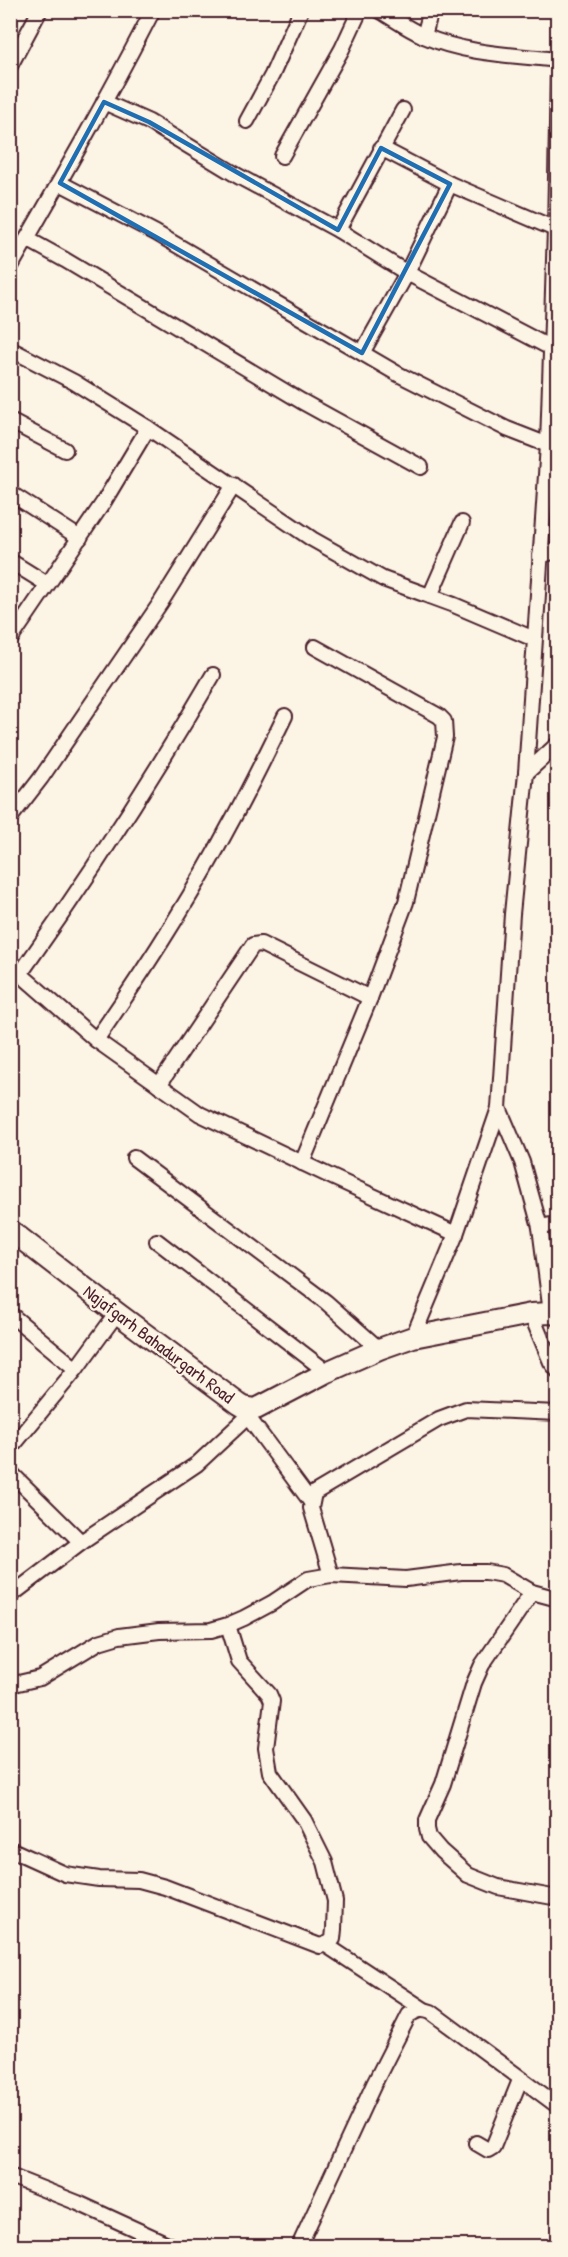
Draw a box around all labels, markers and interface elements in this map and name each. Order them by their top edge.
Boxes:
street label: Najafgarh Bahadurgarh Road [78,1279,240,1409]

